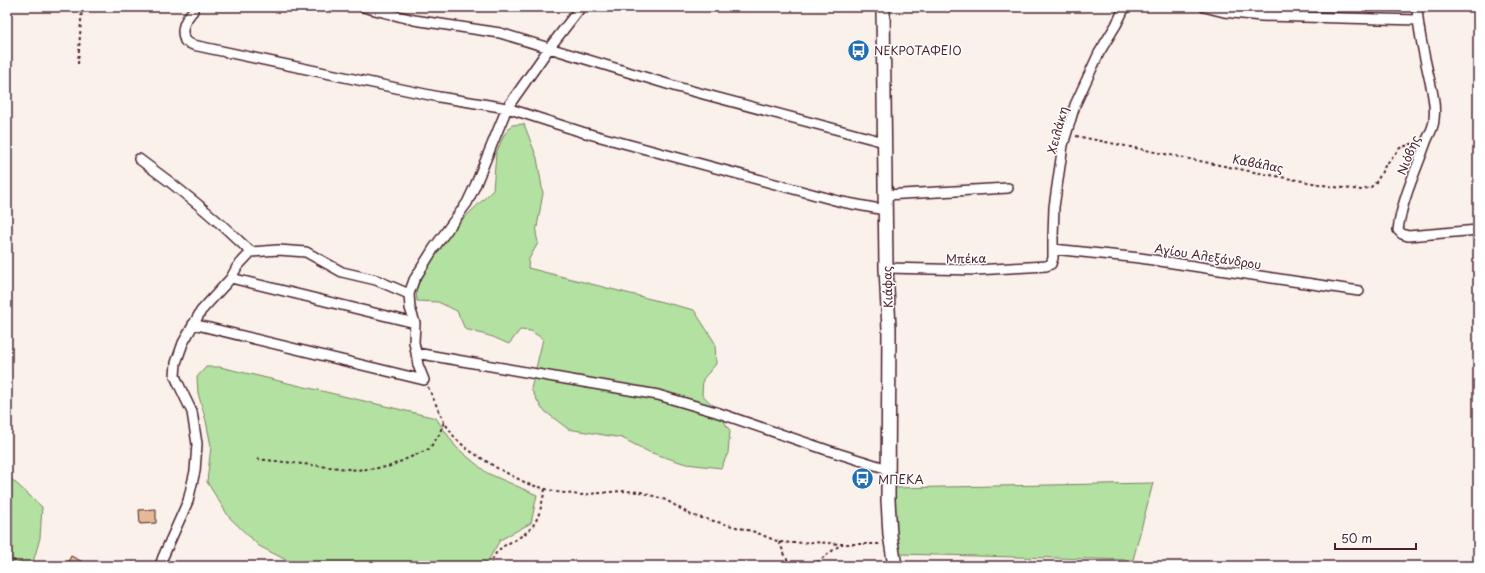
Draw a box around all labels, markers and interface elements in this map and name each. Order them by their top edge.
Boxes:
bus stop icon: ΝΕΚΡΟΤΑΦΕΙΟ [846,37,872,63]
place label: ΝΕΚΡΟΤΑΦΕΙΟ [874,41,962,59]
street label: Χειλάκη [1042,104,1072,156]
street label: Νιόβης [1392,133,1424,177]
street label: Καβάλας [1231,149,1285,177]
street label: Αγίου Αλεξάνδρου [1153,239,1263,273]
street label: Μπέκα [946,249,986,267]
street label: Κιάφας [877,266,897,308]
bus stop icon: ΜΠΕΚΑ [850,466,876,492]
place label: ΜΠΕΚΑ [878,470,924,488]
scale bar [1335,525,1416,551]
text: 50 m [1341,529,1372,547]

